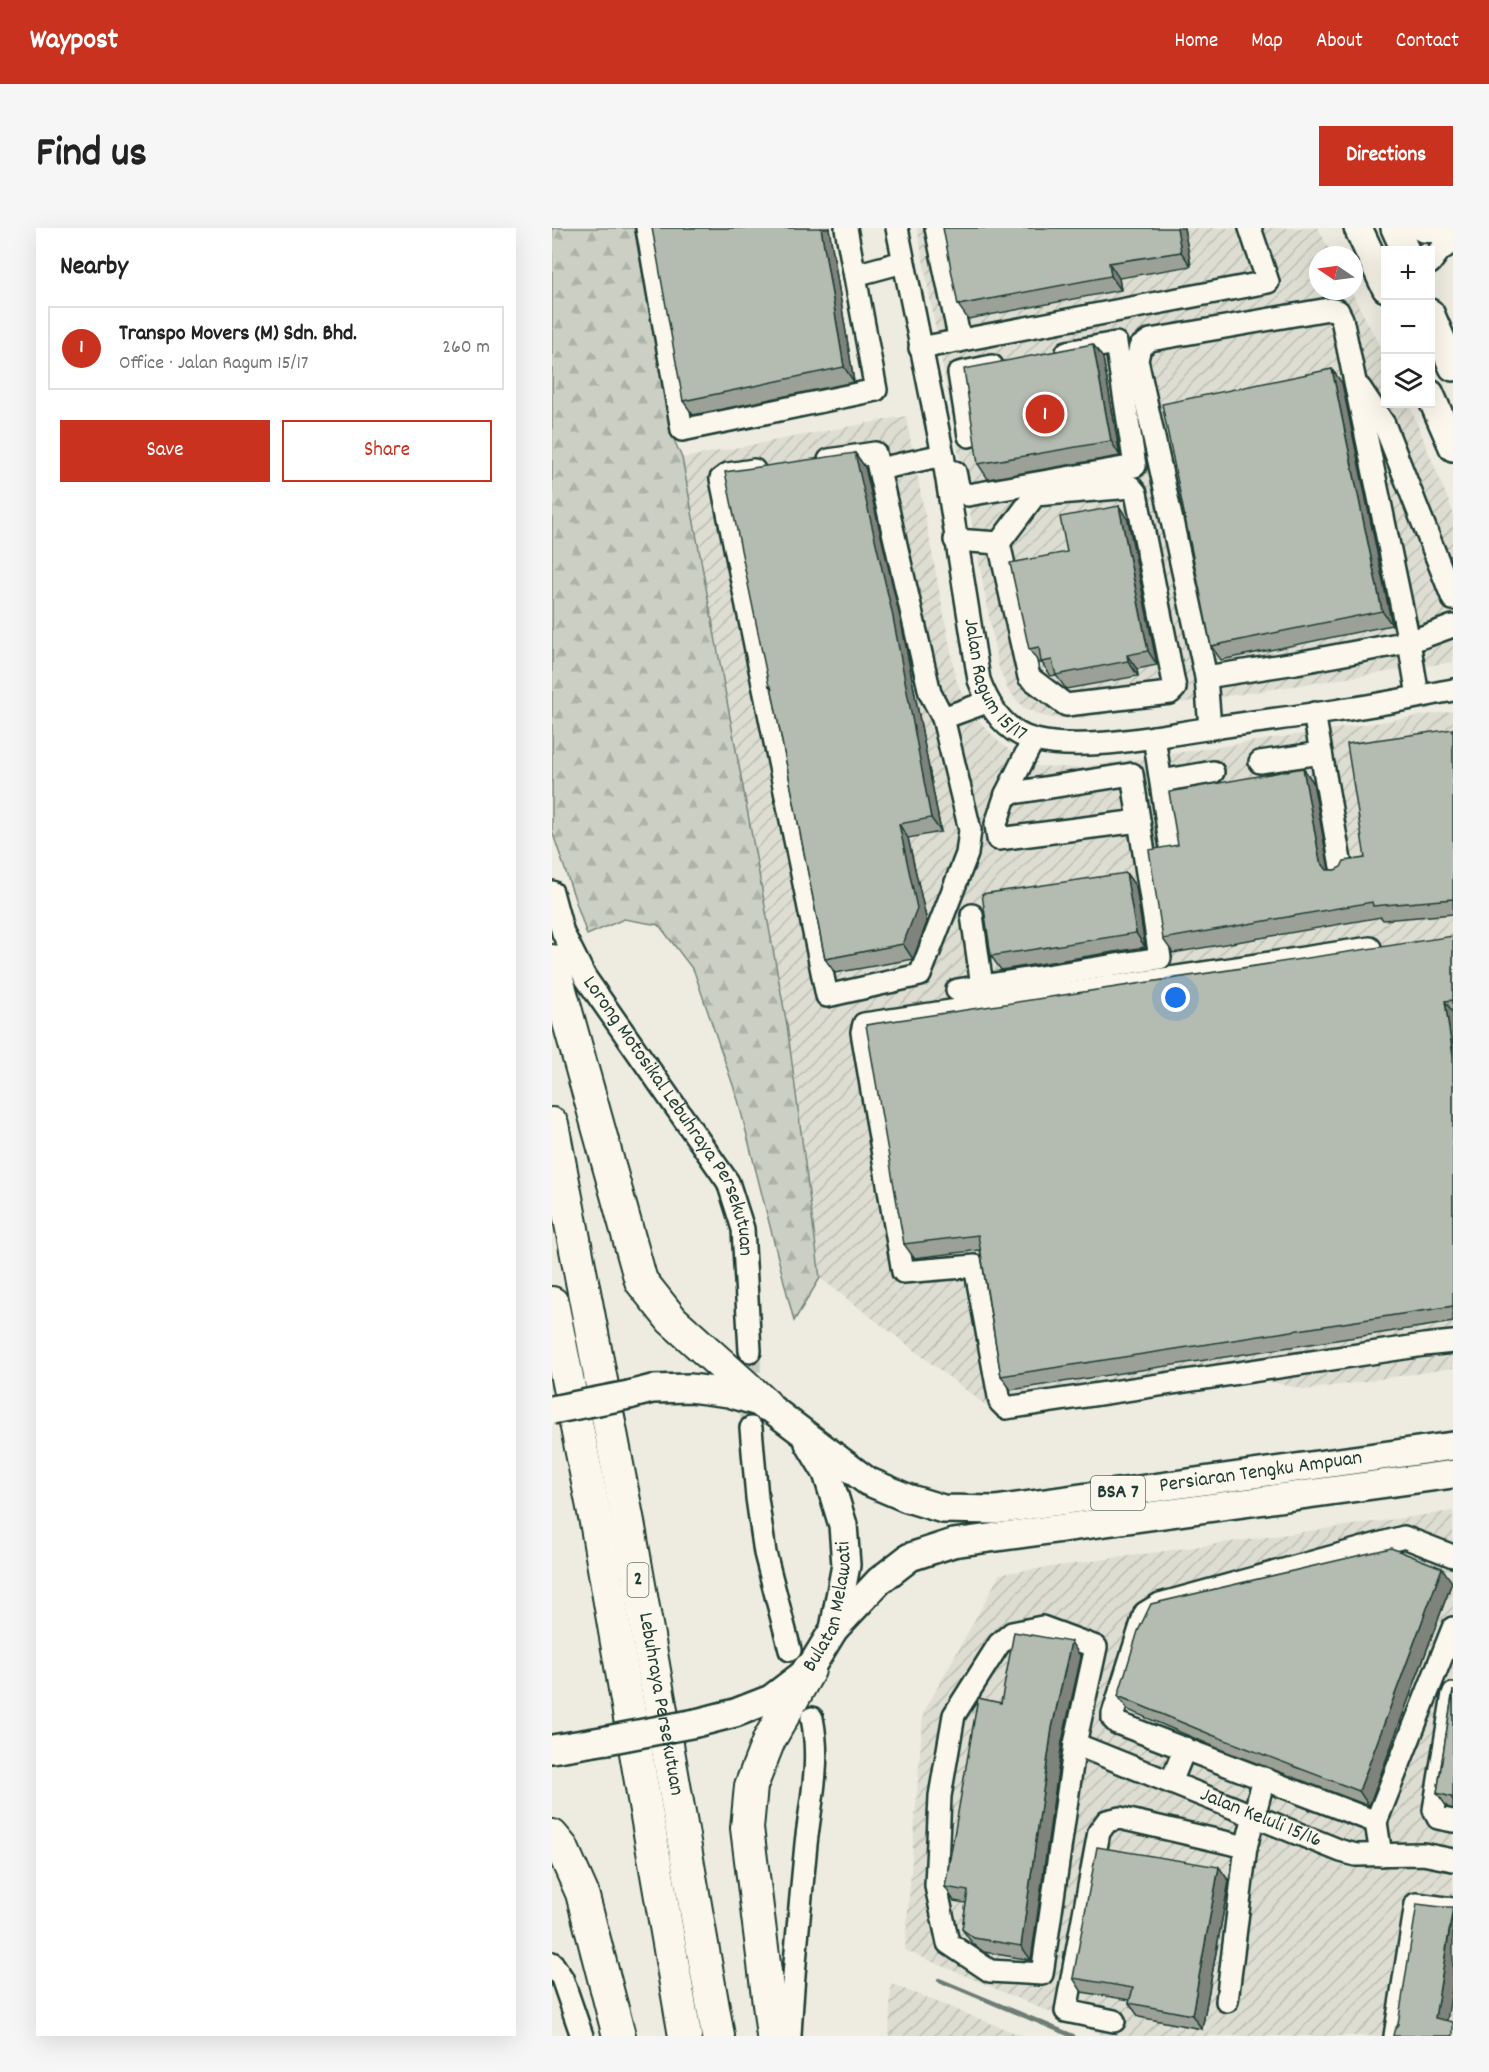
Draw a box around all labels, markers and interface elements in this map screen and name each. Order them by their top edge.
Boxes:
text: Waypost [30,22,118,62]
text: Home [1174,27,1218,57]
text: Map [1251,27,1283,57]
text: About [1316,27,1363,57]
text: Contact [1396,27,1459,57]
text: Find us [36,126,147,186]
button: Directions [1319,126,1453,186]
north arrow [1309,246,1363,300]
map controls [1381,246,1435,408]
button: + [1381,246,1435,300]
text: Nearby [60,249,128,286]
button: − [1381,300,1435,354]
text: Transpo Movers (M) Sdn. Bhd. [119,319,357,350]
text: 1 [79,334,84,362]
text: 260 m [442,334,490,362]
text: Office · Jalan Ragum 15/17 [119,350,309,378]
button: layers [1381,354,1435,408]
pin: 1 [1026,392,1064,436]
button: Save [60,420,270,482]
button: Share [282,420,492,482]
street label: Jalan Ragum 15/17 [954,616,1032,750]
street label: Lorong Motosikal Lebuhraya Persekutuan [574,970,760,1257]
your location [1161,983,1190,1012]
street label: Persiaran Tengku Ampuan [1157,1444,1364,1502]
road number: BSA 7 [1091,1476,1145,1510]
street label: Bulatan Melawati [796,1540,861,1678]
road number: 2 [628,1563,649,1597]
street label: Lebuhraya Persekutuan [629,1610,691,1798]
street label: Jalan Keluli 15/16 [1195,1781,1326,1857]

